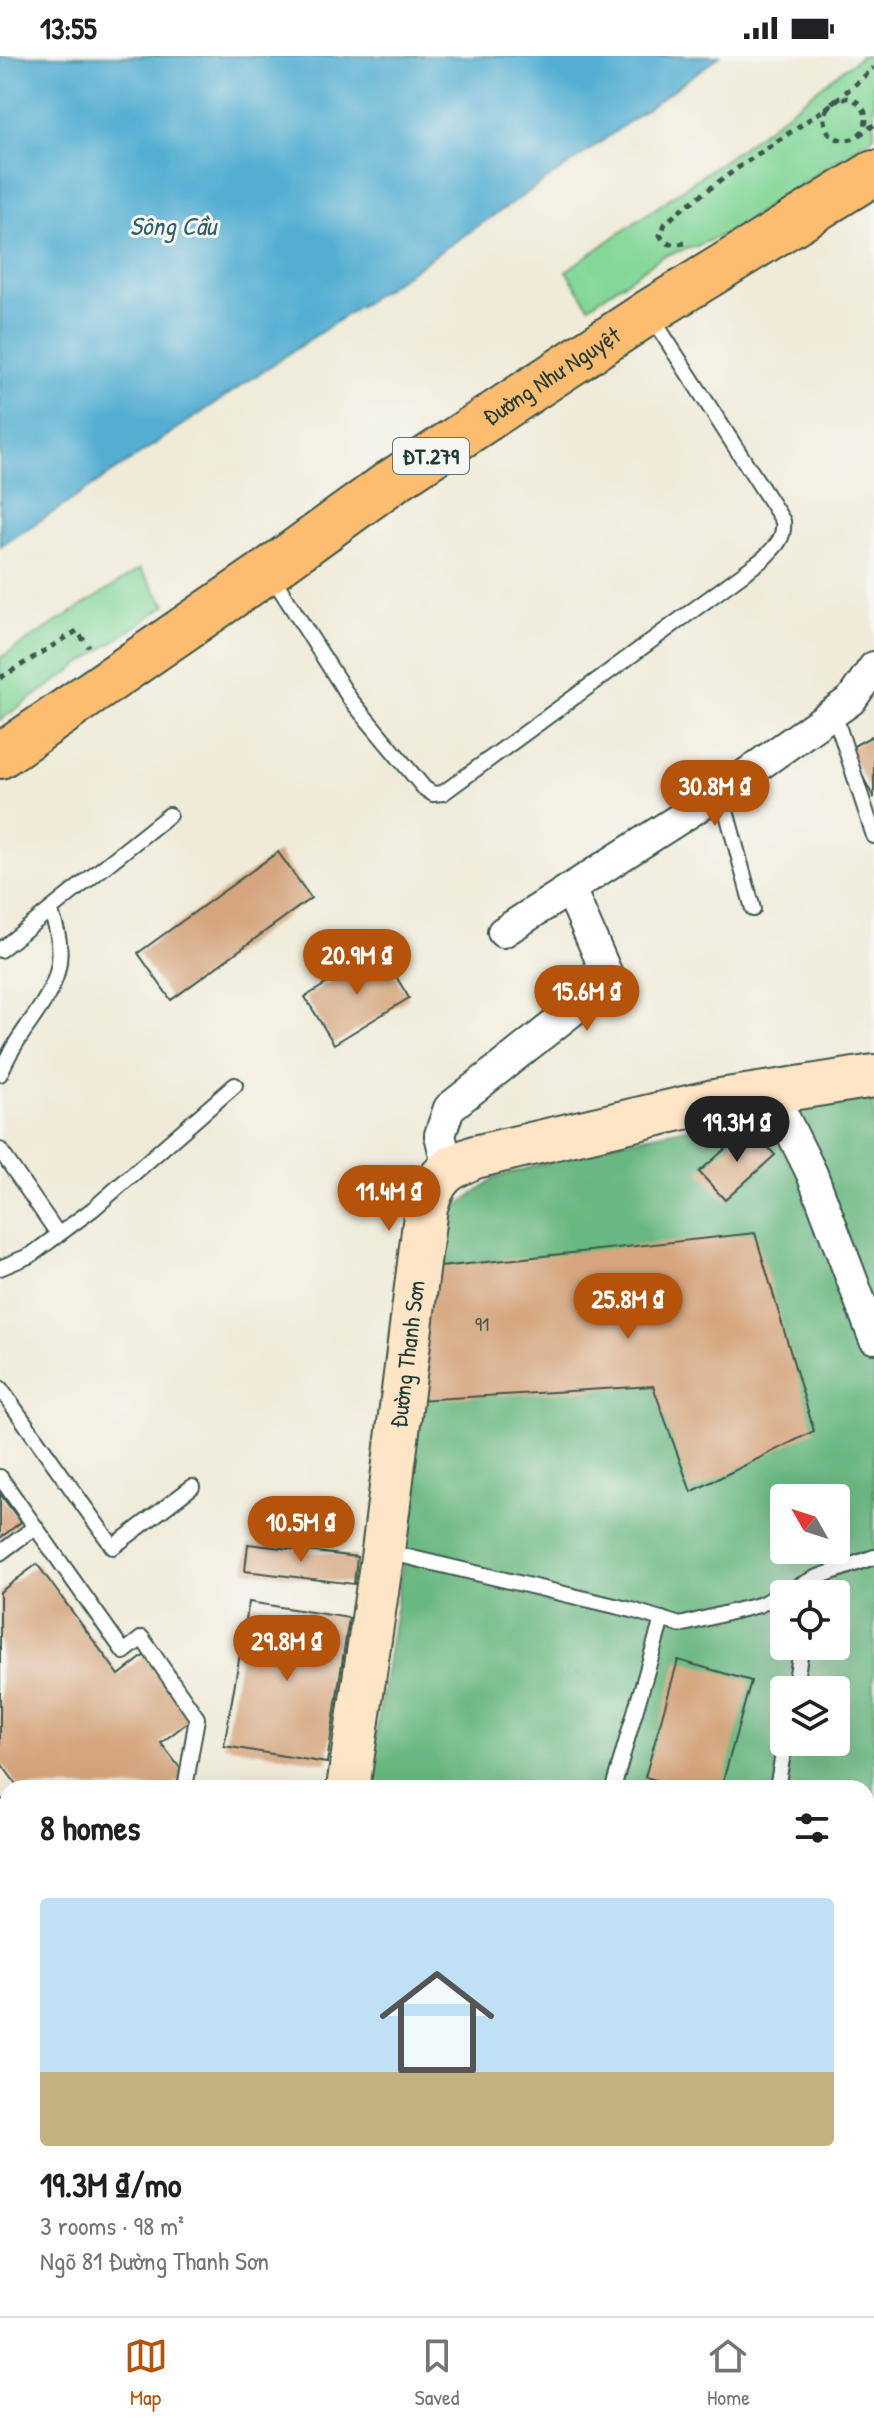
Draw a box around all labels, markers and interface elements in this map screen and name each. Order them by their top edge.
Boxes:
text: 13:55 [40,8,97,48]
water label: Sông Cầu [130,208,219,244]
street label: Đường Như Nguyệt [476,318,627,432]
road number: ĐT.279 [393,438,469,474]
pin: 30.8M ₫ [641,760,789,828]
text: 30.8M ₫ [678,768,752,803]
pin: 20.9M ₫ [283,929,431,997]
text: 20.9M ₫ [321,937,393,972]
pin: 15.6M ₫ [513,965,661,1033]
text: 15.6M ₫ [552,973,622,1008]
pin: 19.3M ₫ [663,1096,811,1164]
text: 19.3M ₫ [702,1104,772,1139]
pin: 11.4M ₫ [315,1165,463,1233]
text: 11.4M ₫ [355,1173,423,1208]
pin: 25.8M ₫ [554,1273,702,1341]
street label: Đường Thanh Sơn [382,1278,432,1430]
text: 25.8M ₫ [592,1281,664,1316]
house number: 91 [475,1310,489,1337]
north arrow [770,1484,850,1564]
map controls [770,1484,850,1756]
pin: 10.5M ₫ [227,1496,375,1564]
text: 10.5M ₫ [266,1504,336,1539]
button: locate [770,1580,850,1660]
pin: 29.8M ₫ [213,1615,361,1683]
text: 29.8M ₫ [251,1623,323,1658]
button: layers [770,1676,850,1756]
text: 8 homes [40,1805,140,1851]
icon: filters [790,1806,834,1850]
icon: home [365,1950,509,2094]
text: 19.3M ₫/mo [40,2162,182,2208]
text: 3 rooms · 98 m² [40,2208,184,2243]
text: Ngõ 81 Đường Thanh Sơn [40,2243,269,2278]
tab: Map [124,2334,168,2412]
tab: Saved [415,2334,459,2412]
tab: Home [706,2334,750,2412]

